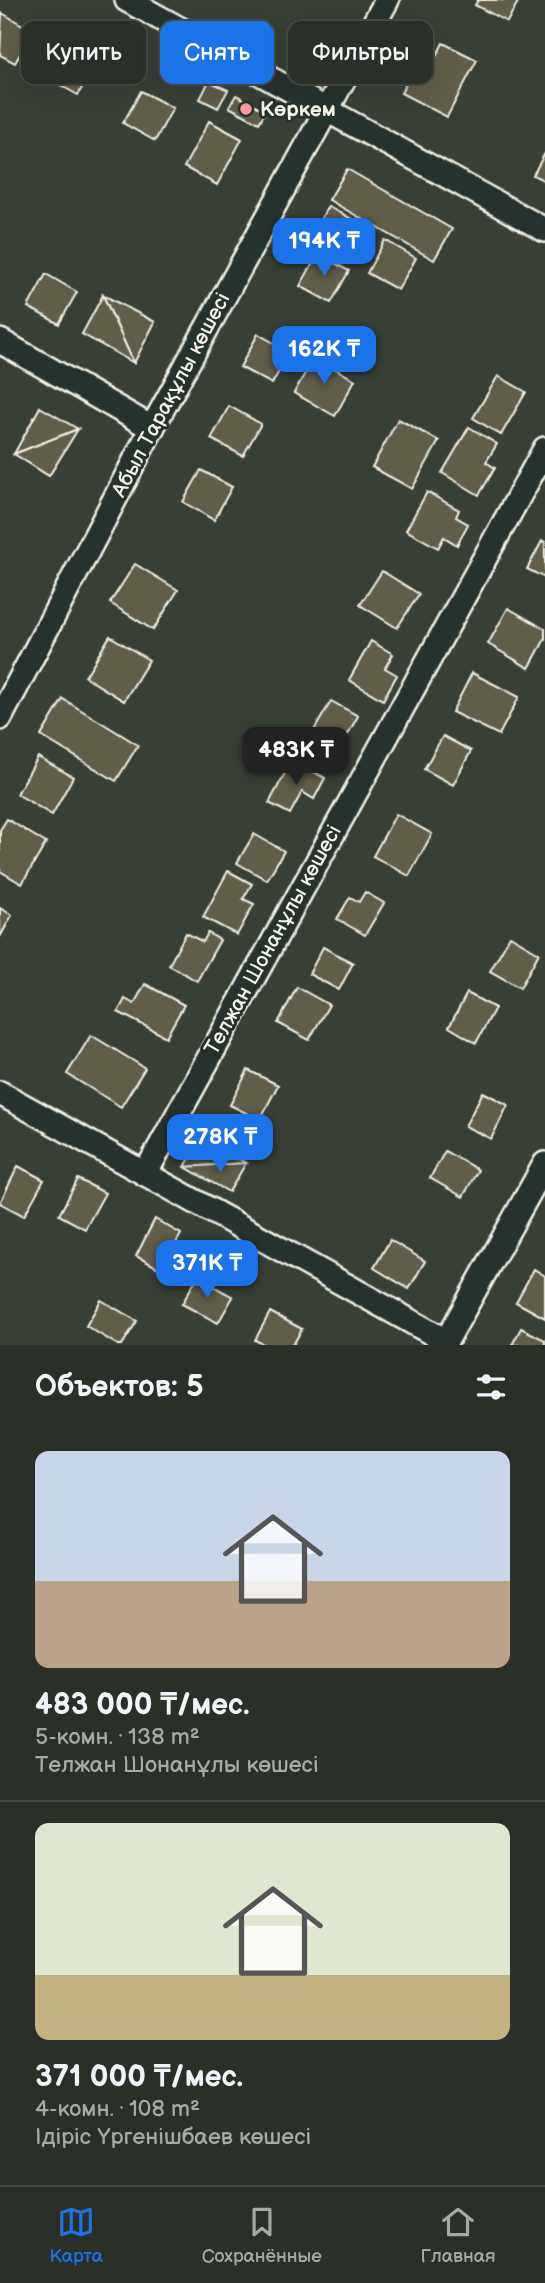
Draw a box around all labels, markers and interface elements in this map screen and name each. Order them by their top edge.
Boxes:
chip: Купить [21,21,146,84]
chip: Снять [160,21,274,84]
chip: Фильтры [288,21,433,84]
place label: Көркем [260,97,336,122]
marker: Көркем [238,101,254,117]
pin: 194K ₸ [267,218,381,278]
text: 194K ₸ [288,227,360,255]
street label: Абыл Тарақұлы көшесі [106,289,235,502]
pin: 162K ₸ [267,326,381,386]
text: 162K ₸ [288,335,360,363]
pin: 483K ₸ [239,728,353,787]
text: 483K ₸ [258,736,334,764]
street label: Телжан Шонанұлы көшесі [199,821,347,1059]
pin: 278K ₸ [163,1114,277,1174]
text: 278K ₸ [183,1123,257,1151]
pin: 371K ₸ [150,1240,264,1300]
text: 371K ₸ [172,1249,242,1277]
icon: filters [472,1368,510,1406]
text: Объектов: 5 [35,1369,204,1405]
icon: home [210,1496,336,1622]
text: 483 000 ₸/мес. [35,1687,250,1723]
text: 5-комн. · 138 m² [35,1723,200,1751]
text: Телжан Шонанұлы көшесі [35,1751,319,1779]
icon: home [210,1868,336,1994]
text: 371 000 ₸/мес. [35,2059,243,2095]
text: 4-комн. · 108 m² [35,2095,200,2123]
text: Ідіріс Үргенішбаев көшесі [35,2123,311,2151]
tab: Карта [49,2203,103,2268]
tab: Сохранённые [202,2203,322,2268]
tab: Главная [421,2203,496,2268]

